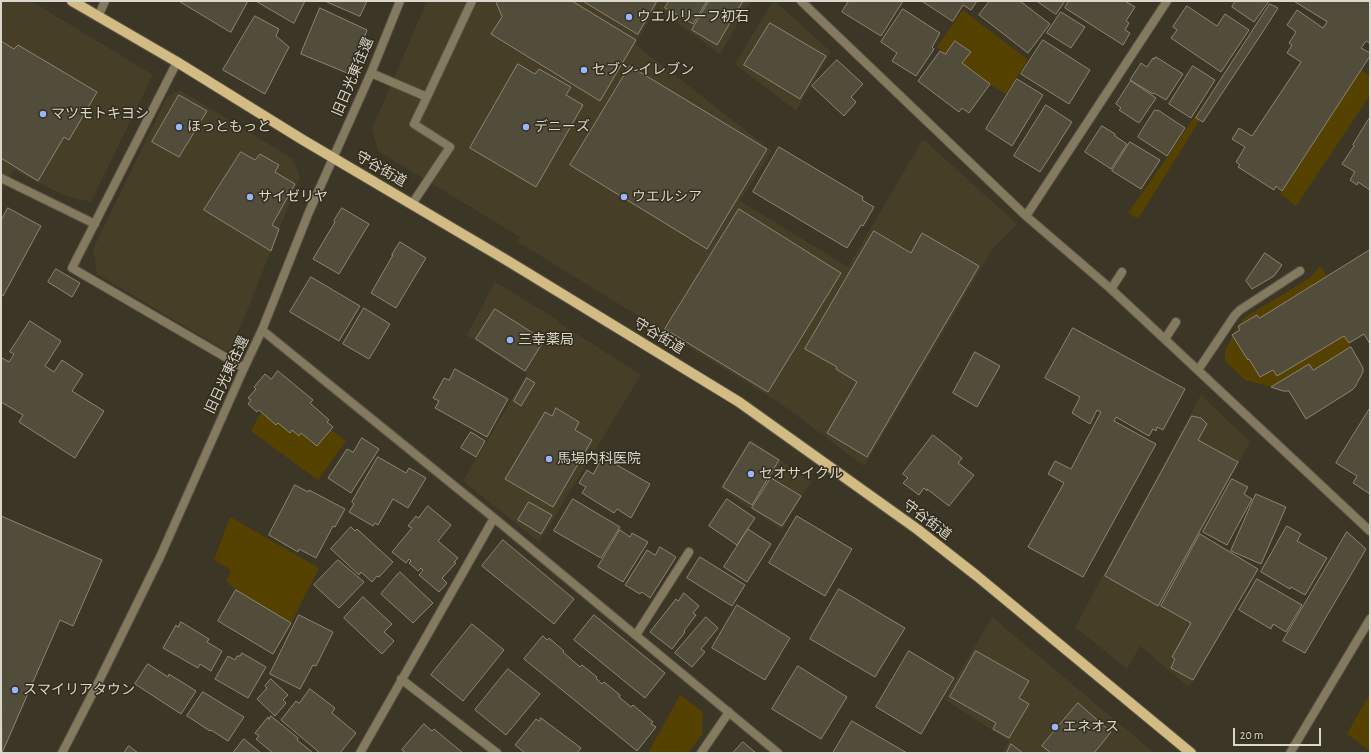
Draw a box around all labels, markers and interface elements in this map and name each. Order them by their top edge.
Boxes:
place label: ウエルリーフ初石 [637,9,749,25]
marker: ウエルリーフ初石 [624,12,634,22]
street label: 旧日光東往還 [329,35,377,119]
place label: セブン-イレブン [592,62,694,78]
marker: セブン-イレブン [579,65,589,75]
place label: マツモトキヨシ [51,106,149,122]
marker: マツモトキヨシ [38,109,48,119]
place label: ほっともっと [187,119,271,135]
place label: デニーズ [534,119,590,135]
marker: ほっともっと [174,122,184,132]
marker: デニーズ [521,122,531,132]
street label: 守谷街道 [353,148,409,190]
place label: サイゼリヤ [258,189,328,205]
place label: ウエルシア [632,189,702,205]
marker: サイゼリヤ [245,192,255,202]
marker: ウエルシア [619,192,629,202]
street label: 守谷街道 [631,314,687,358]
place label: 三幸薬局 [518,332,574,348]
street label: 旧日光東往還 [202,333,252,417]
marker: 三幸薬局 [505,335,515,345]
place label: 馬場内科医院 [557,451,641,467]
marker: 馬場内科医院 [544,454,554,464]
place label: セオサイクル [759,466,843,482]
marker: セオサイクル [746,469,756,479]
street label: 守谷街道 [900,496,954,544]
place label: スマイリアタウン [23,682,135,698]
marker: スマイリアタウン [10,685,20,695]
place label: エネオス [1063,719,1119,735]
scale bar [1235,720,1323,746]
marker: エネオス [1050,722,1060,732]
text: 20 m [1240,729,1263,741]

